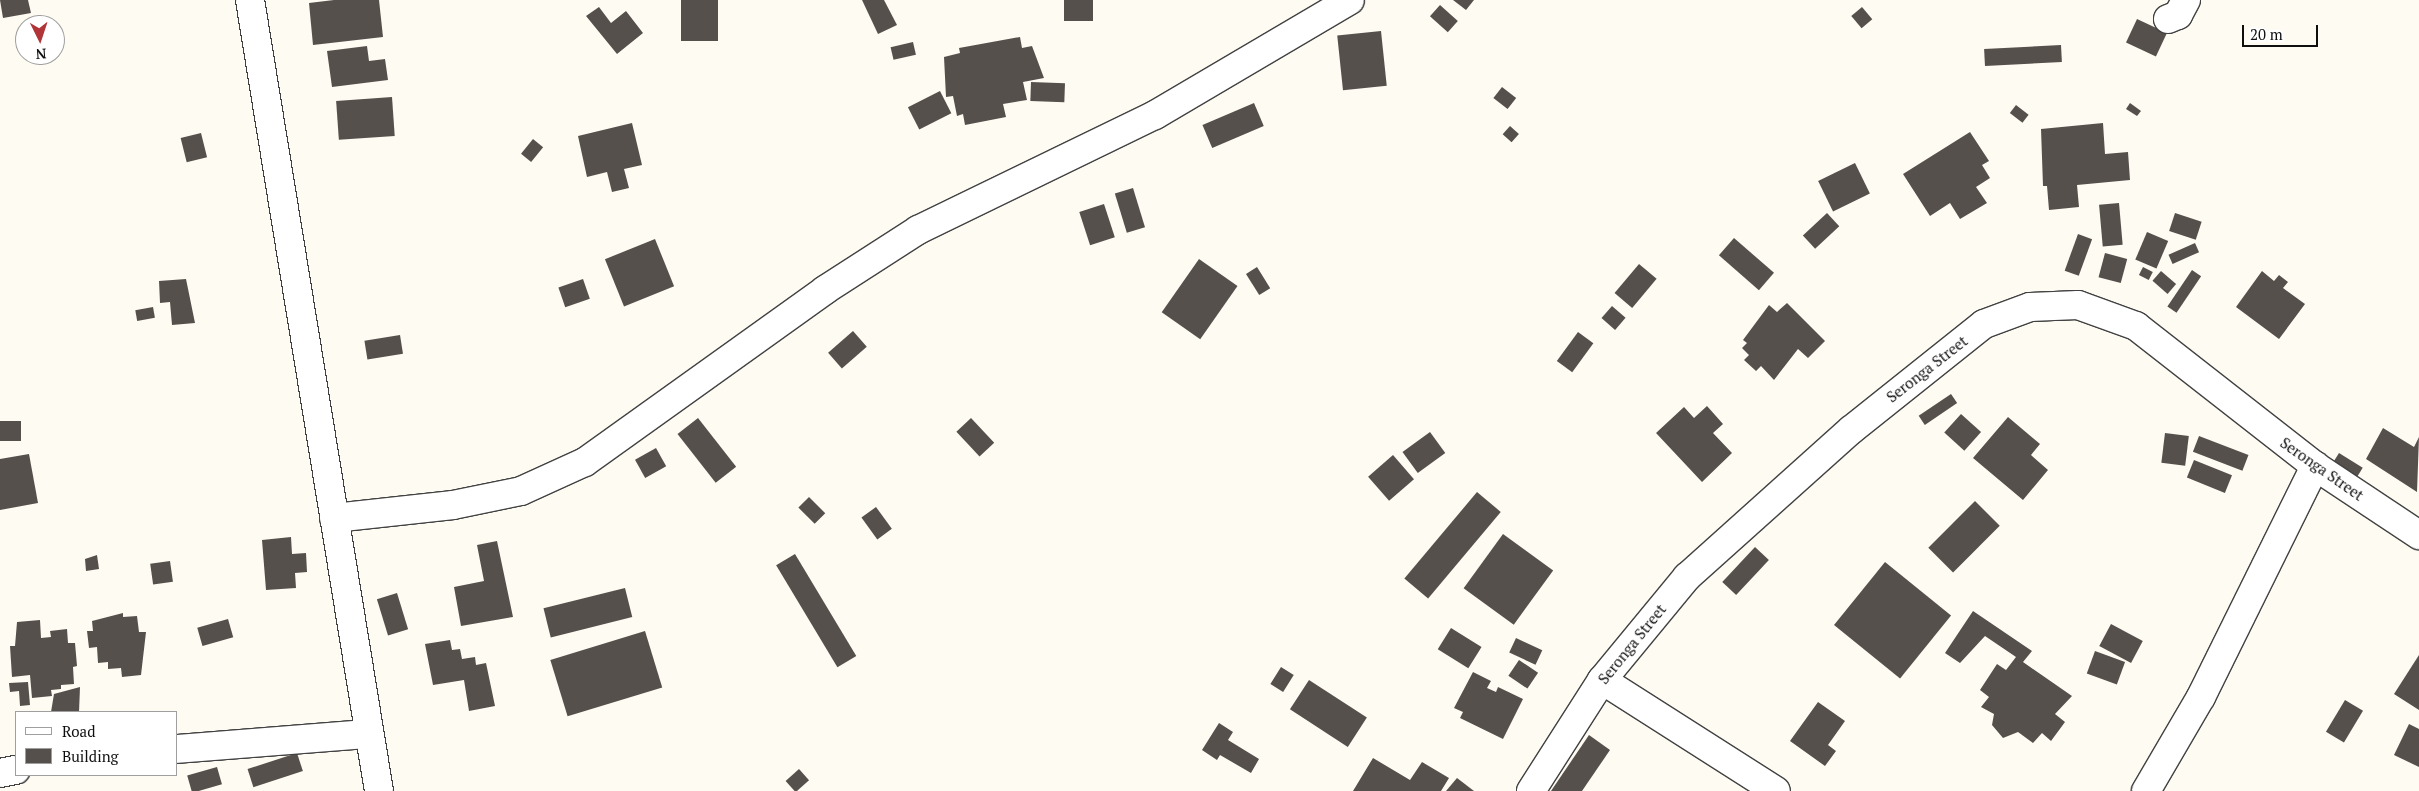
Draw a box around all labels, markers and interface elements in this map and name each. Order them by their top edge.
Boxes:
north arrow [15,15,65,65]
scale bar [2244,15,2320,47]
text: 20 m [2250,24,2283,44]
text: N [35,45,47,64]
street label: Seronga Street [1883,332,1971,406]
street label: Seronga Street [2277,434,2367,504]
street label: Seronga Street [1594,600,1670,688]
legend [15,711,178,776]
text: Road [62,721,95,741]
text: Building [62,746,119,766]

